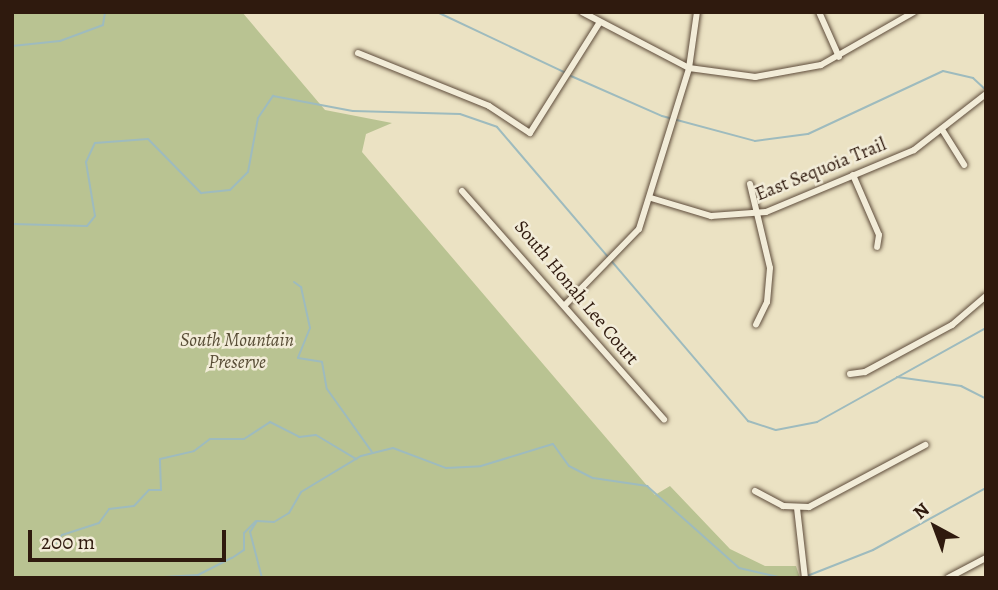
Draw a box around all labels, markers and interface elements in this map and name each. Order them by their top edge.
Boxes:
street label: East Sequoia Trail [752,133,890,207]
street label: South Honah Lee Court [509,216,643,370]
park label: South Mountain Preserve [180,330,294,374]
north arrow [900,492,970,562]
text: N [907,497,935,526]
scale bar [32,516,229,560]
text: 200 m [41,528,95,556]

